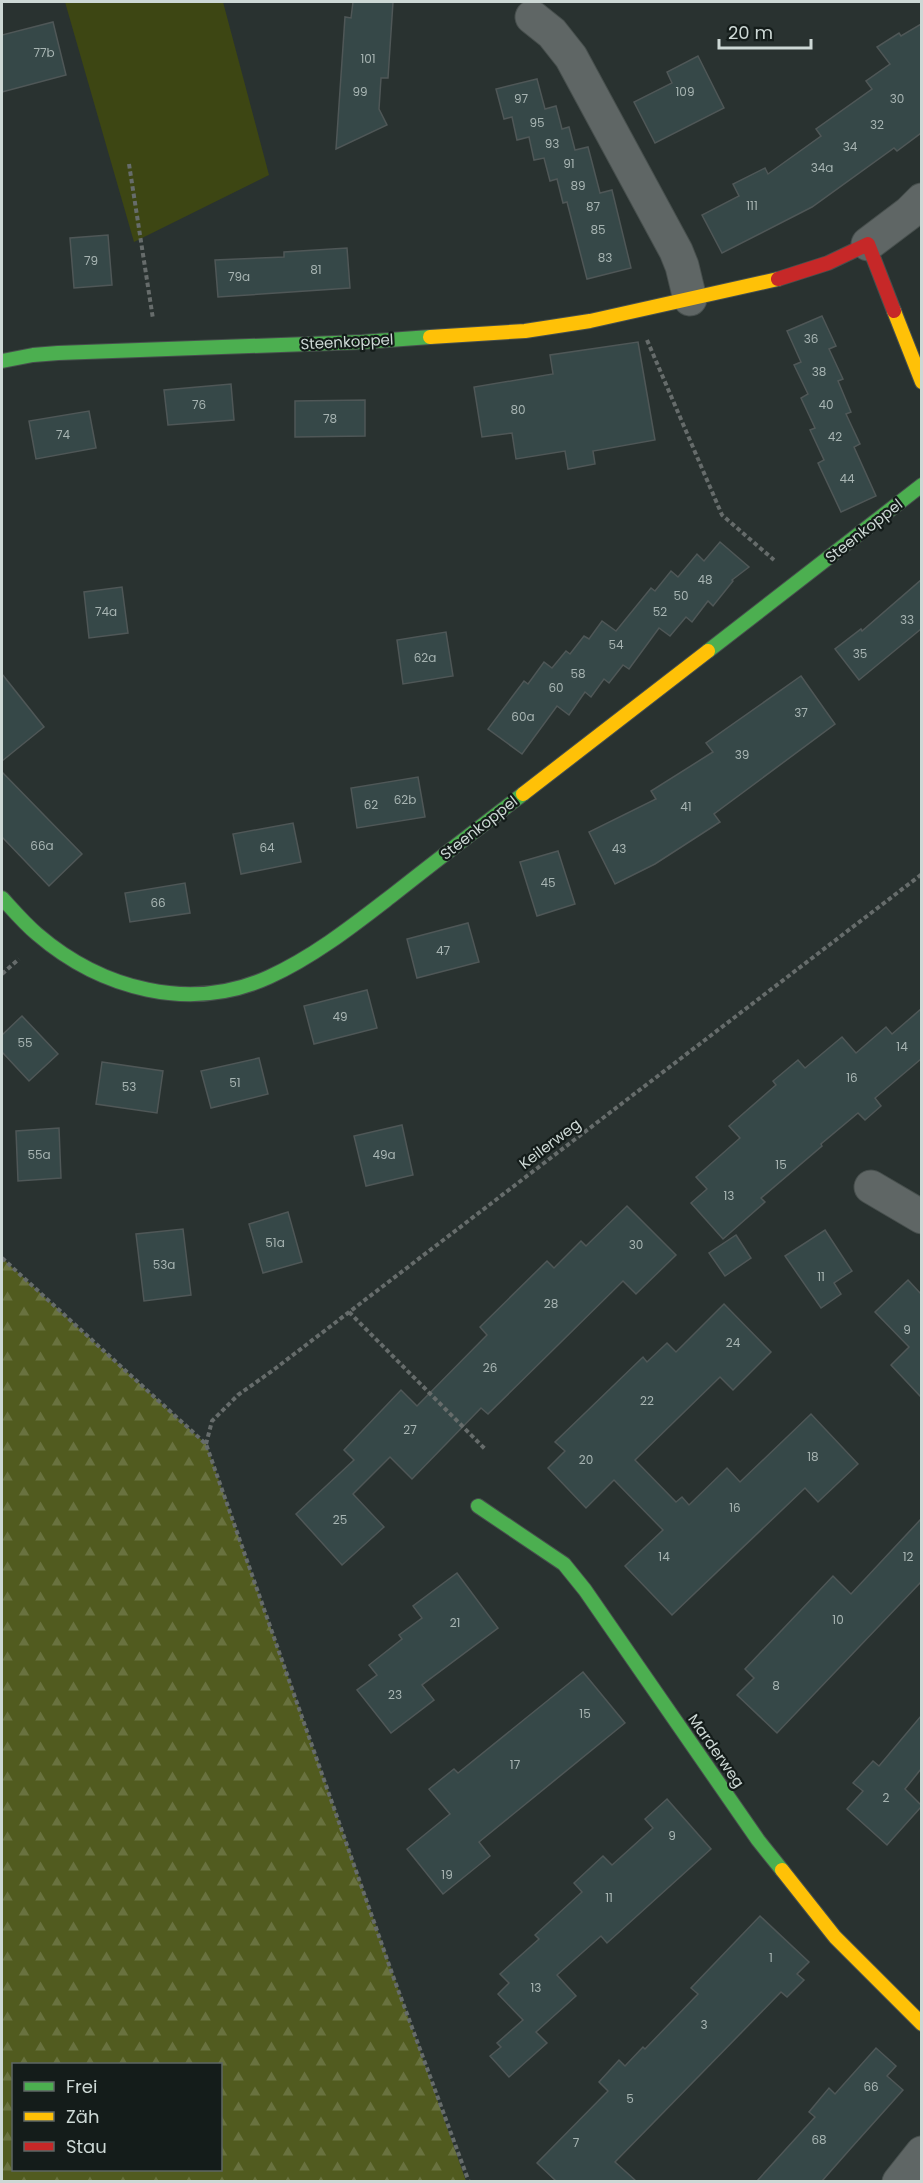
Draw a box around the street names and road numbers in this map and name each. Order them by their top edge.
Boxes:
street label: Steenkoppel [300,329,394,354]
street label: Steenkoppel [821,494,907,568]
street label: Steenkoppel [436,791,522,865]
street label: Keilerweg [515,1113,585,1174]
street label: Marderweg [683,1710,750,1792]

